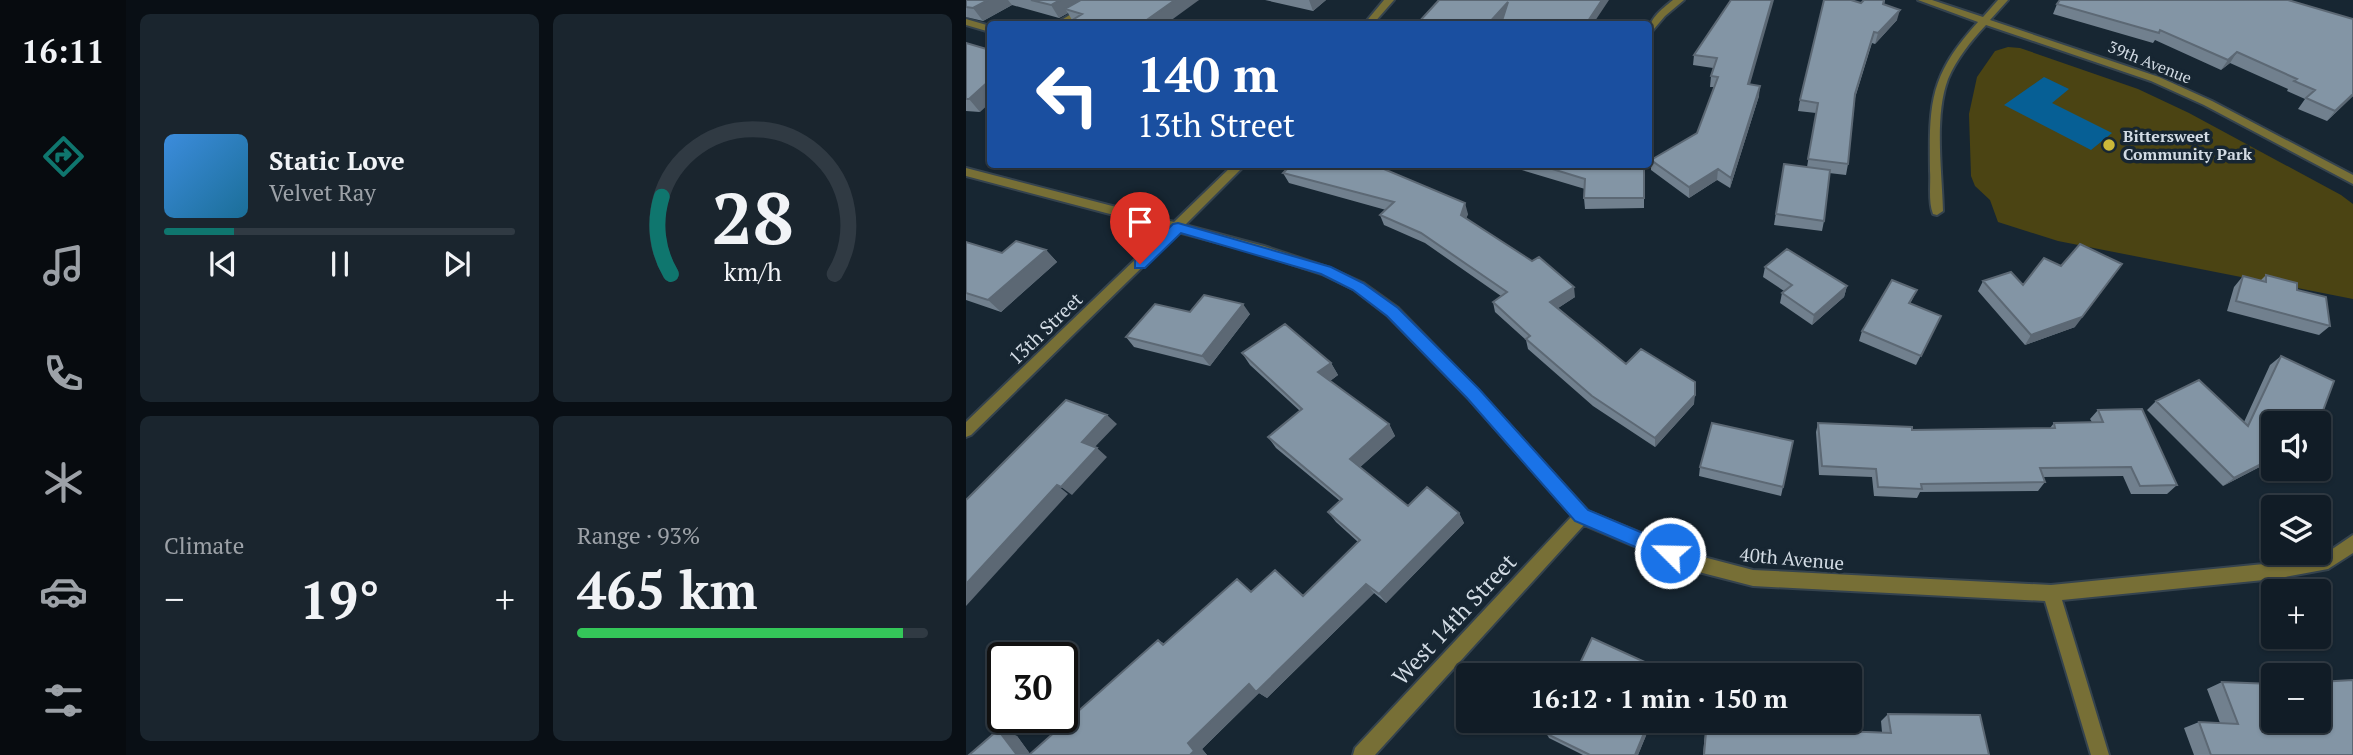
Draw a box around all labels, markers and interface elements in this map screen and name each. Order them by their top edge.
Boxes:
text: 16:11 [21,30,105,72]
street label: 39th Avenue [2105,35,2195,89]
text: 140 m [1137,41,1279,106]
icon: left [1022,49,1113,140]
text: 13th Street [1137,104,1295,146]
place label: Bittersweet Community Park [2123,125,2253,165]
icon: directions [39,132,88,181]
marker: Bittersweet Community Park [2101,137,2117,153]
text: Static Love [269,143,405,177]
text: 28 [711,169,794,266]
text: Velvet Ray [269,177,376,208]
pin [1110,192,1170,264]
icon: arrive [1121,203,1159,241]
icon: music [39,241,88,290]
icon: previous [204,245,242,283]
icon: pause [321,245,359,283]
icon: next [438,245,476,283]
text: km/h [724,255,782,288]
street label: 13th Street [1003,286,1087,370]
icon: phone [39,349,88,398]
map controls [2261,411,2331,733]
button: sound [2261,411,2331,481]
icon: climate [39,458,88,507]
button: layers [2261,495,2331,565]
position arrow [1633,516,1707,590]
text: Range · 93% [577,520,700,551]
text: Climate [164,530,244,561]
street label: 40th Avenue [1739,541,1845,575]
street label: West 14th Street [1385,546,1523,691]
text: 465 km [577,555,758,624]
text: 19° [299,565,380,634]
icon: car [39,567,88,616]
text: − [164,574,184,624]
text: + [495,574,515,624]
button: + [2261,579,2331,649]
speed limit sign: 30 [987,642,1078,733]
button: − [2261,663,2331,733]
icon: filters [39,676,88,725]
text: 16:12 · 1 min · 150 m [1530,681,1788,715]

